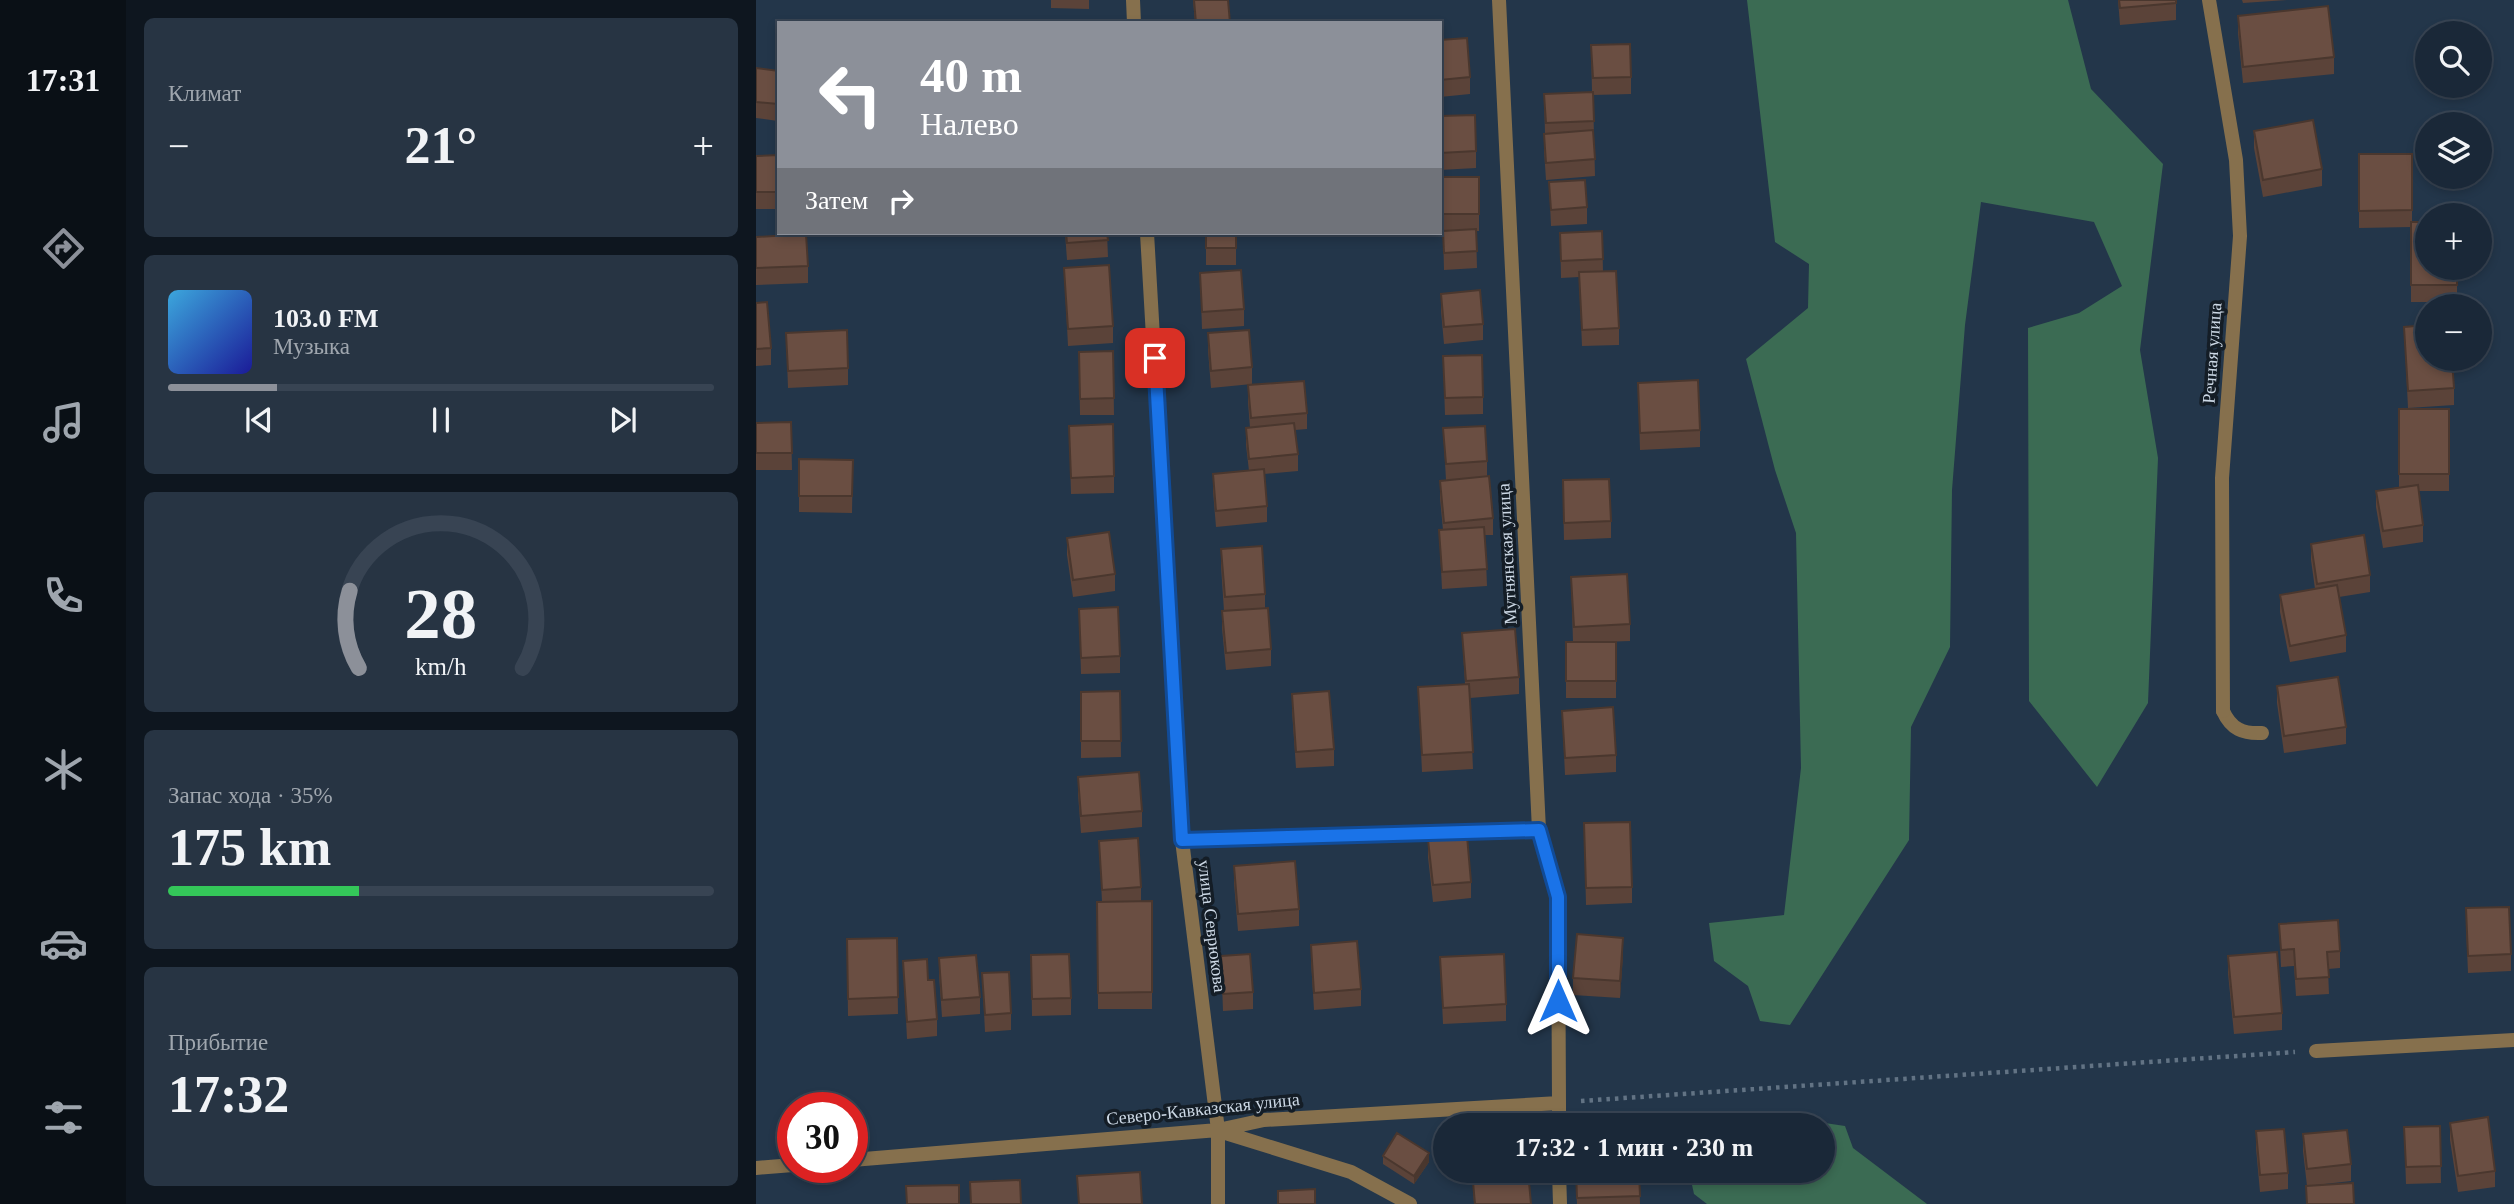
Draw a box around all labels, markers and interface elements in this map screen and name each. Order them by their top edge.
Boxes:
map controls [2415,21,2492,371]
button: search [2415,21,2492,98]
text: 40 m [920,48,1022,103]
icon: left [805,49,896,140]
text: 17:31 [26,62,100,98]
text: Климат [168,81,241,106]
text: Налево [920,106,1019,142]
button: layers [2415,112,2492,189]
text: 21° [405,117,477,174]
text: − [168,125,189,167]
text: + [693,125,714,167]
icon: right [882,182,920,220]
text: Затем [805,186,868,215]
button: + [2415,203,2492,280]
icon: directions [39,224,88,273]
button: − [2415,294,2492,371]
street label: Речная улица [2198,302,2226,404]
text: 103.0 FM [273,304,378,333]
pin [1125,328,1185,388]
text: Музыка [273,334,350,359]
icon: arrive [1136,339,1174,377]
icon: music [39,398,88,447]
icon: previous [240,401,278,439]
icon: pause [422,401,460,439]
icon: next [604,401,642,439]
street label: Мутнянская улица [1493,483,1521,625]
icon: phone [39,571,88,620]
text: 28 [405,573,477,654]
text: km/h [415,653,467,680]
icon: climate [39,745,88,794]
text: Запас хода · 35% [168,783,333,808]
text: 175 km [168,819,331,876]
street label: улица Севрюкова [1194,859,1230,993]
icon: car [39,919,88,968]
position arrow [1521,964,1595,1038]
text: Прибытие [168,1030,268,1055]
text: 17:32 [168,1066,289,1123]
street label: Северо-Кавказская улица [1105,1089,1301,1129]
speed limit sign: 30 [777,1092,868,1183]
icon: filters [39,1093,88,1142]
text: 17:32 · 1 мин · 230 m [1515,1133,1753,1162]

